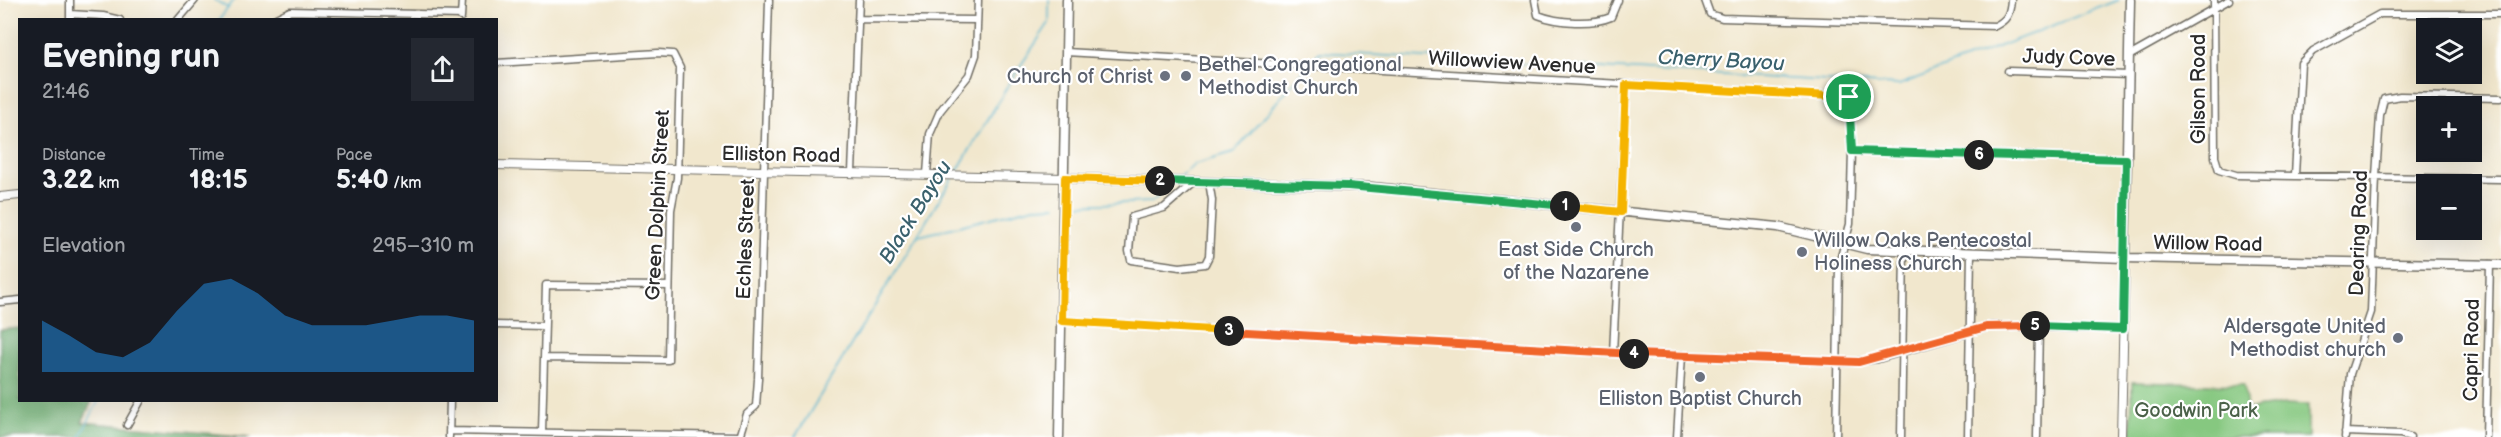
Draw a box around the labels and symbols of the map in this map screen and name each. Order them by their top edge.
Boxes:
street label: Gilson Road [2187,34,2211,144]
street label: Judy Cove [2022,44,2116,72]
water label: Cherry Bayou [1657,45,1785,76]
street label: Willowview Avenue [1428,47,1596,79]
place label: Bethel Congregational Methodist Church [1198,53,1402,100]
place label: Church of Christ [1007,65,1153,89]
marker: Church of Christ [1158,69,1172,83]
marker: Bethel Congregational Methodist Church [1179,69,1193,83]
pin [1823,71,1874,122]
street label: Green Dolphin Street [641,109,675,301]
pin: 6 [1964,140,1994,170]
street label: Elliston Road [721,142,840,168]
water label: Black Bayou [874,156,957,269]
pin: 2 [1145,166,1175,196]
street label: Dearing Road [2345,170,2373,296]
street label: Echles Street [732,178,760,300]
pin: 1 [1550,191,1580,221]
marker: East Side Church of the Nazarene [1569,220,1583,234]
place label: Willow Oaks Pentecostal Holiness Church [1814,229,2032,276]
street label: Willow Road [2153,231,2263,257]
place label: East Side Church of the Nazarene [1498,238,1654,285]
marker: Willow Oaks Pentecostal Holiness Church [1795,245,1809,259]
street label: Capri Road [2459,298,2485,402]
pin: 5 [2020,311,2050,341]
place label: Aldersgate United Methodist church [2224,315,2386,362]
pin: 3 [1214,316,1244,346]
marker: Aldersgate United Methodist church [2391,331,2405,345]
pin: 4 [1619,339,1649,369]
marker: Elliston Baptist Church [1693,370,1707,384]
place label: Elliston Baptist Church [1598,387,1802,411]
park label: Goodwin Park [2134,399,2258,423]

